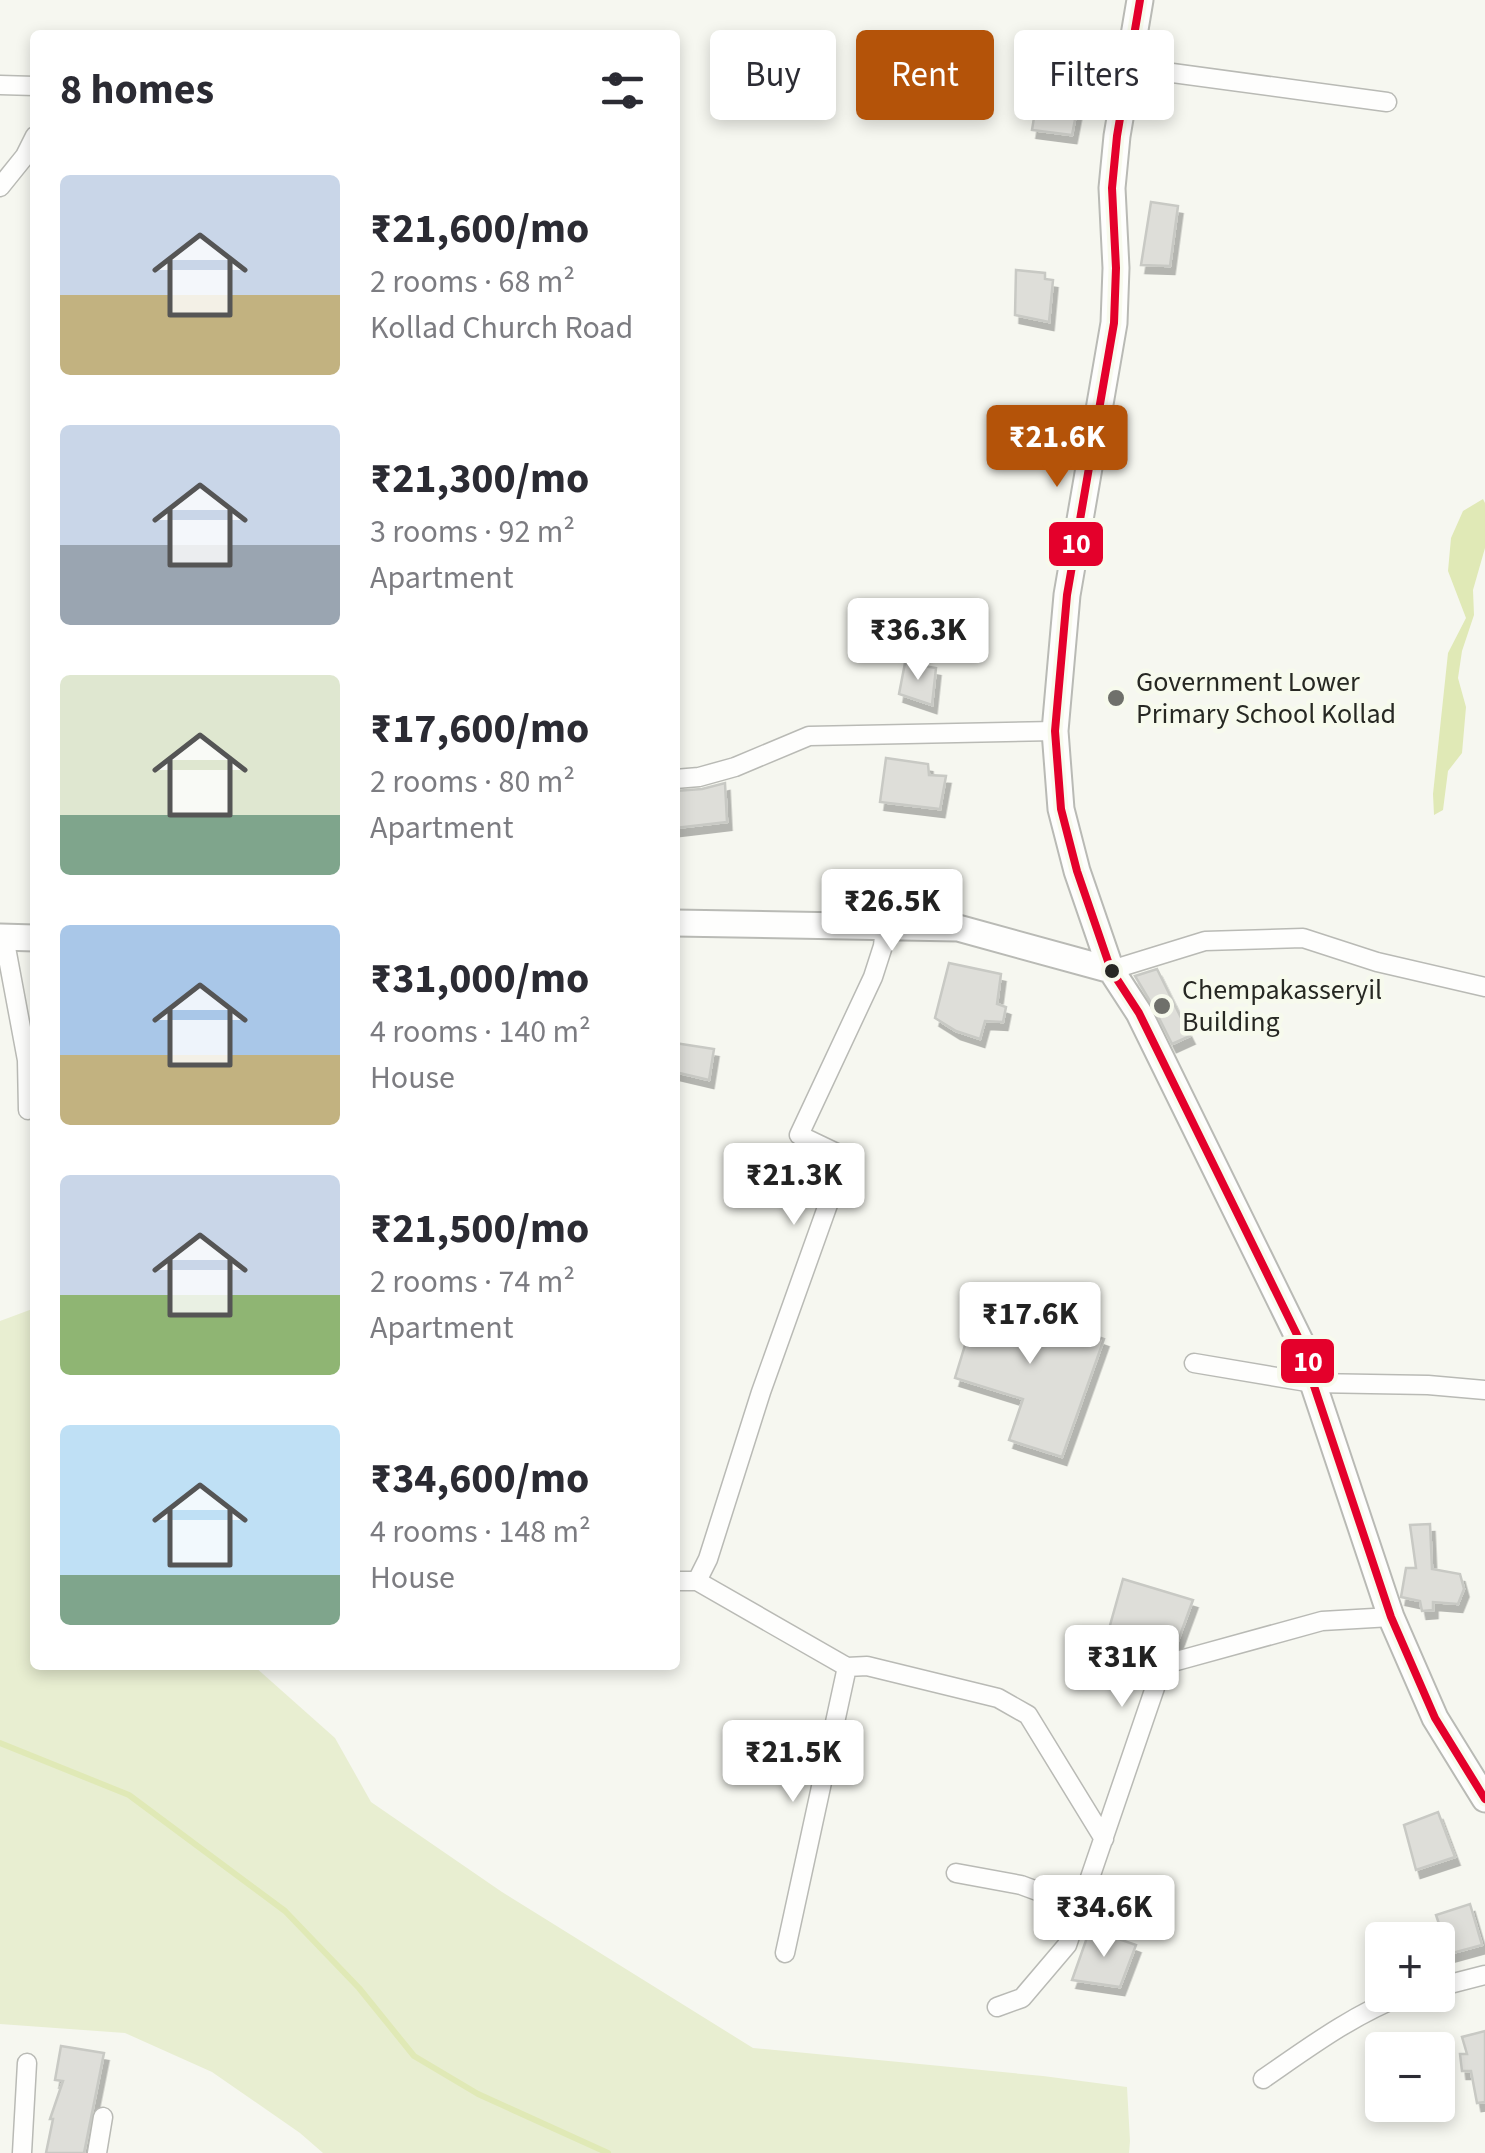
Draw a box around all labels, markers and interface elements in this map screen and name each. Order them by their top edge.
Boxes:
chip: Buy [710,30,836,120]
chip: Rent [856,30,994,120]
chip: Filters [1014,30,1174,120]
text: 8 homes [60,60,214,120]
icon: filters [595,63,650,118]
text: ₹21,600/mo [370,199,589,259]
icon: home [140,215,260,335]
text: 2 rooms · 68 m² [370,259,575,305]
text: Kollad Church Road [370,305,633,351]
pin: ₹21.6K [976,405,1138,490]
text: ₹21.6K [1009,414,1105,460]
text: ₹21,300/mo [370,449,589,509]
icon: home [140,465,260,585]
text: 3 rooms · 92 m² [370,509,575,555]
line badge: 10 [1047,520,1105,568]
text: 10 [1061,524,1091,564]
text: Apartment [370,555,513,601]
pin: ₹36.3K [837,598,999,683]
text: ₹36.3K [870,607,966,653]
place label: Government Lower Primary School Kollad [1136,662,1396,734]
marker: Government Lower Primary School Kollad [1105,687,1127,709]
text: ₹17,600/mo [370,699,589,759]
icon: home [140,715,260,835]
text: 2 rooms · 80 m² [370,759,575,805]
text: Apartment [370,805,513,851]
pin: ₹26.5K [811,869,973,954]
text: ₹26.5K [844,878,940,924]
text: ₹31,000/mo [370,949,589,1009]
unlabelled marker [1102,961,1122,981]
icon: home [140,965,260,1085]
place label: Chempakasseryil Building [1182,970,1382,1042]
marker: Chempakasseryil Building [1151,995,1173,1017]
text: 4 rooms · 140 m² [370,1009,591,1055]
text: House [370,1055,455,1101]
pin: ₹21.3K [713,1143,875,1228]
text: ₹21.3K [746,1152,842,1198]
text: ₹21,500/mo [370,1199,589,1259]
icon: home [140,1215,260,1335]
text: 2 rooms · 74 m² [370,1259,575,1305]
pin: ₹17.6K [949,1282,1111,1367]
text: ₹17.6K [982,1291,1078,1337]
text: Apartment [370,1305,513,1351]
line badge: 10 [1279,1337,1336,1385]
text: 10 [1293,1342,1323,1382]
text: ₹34,600/mo [370,1449,589,1509]
icon: home [140,1465,260,1585]
text: 4 rooms · 148 m² [370,1509,591,1555]
text: House [370,1555,455,1601]
pin: ₹31K [1063,1625,1181,1710]
text: ₹31K [1087,1634,1157,1680]
pin: ₹21.5K [712,1720,874,1805]
text: ₹21.5K [745,1729,841,1775]
pin: ₹34.6K [1023,1875,1185,1960]
text: ₹34.6K [1056,1884,1152,1930]
map controls [1365,1922,1455,2122]
button: + [1365,1922,1455,2012]
button: − [1365,2032,1455,2122]

